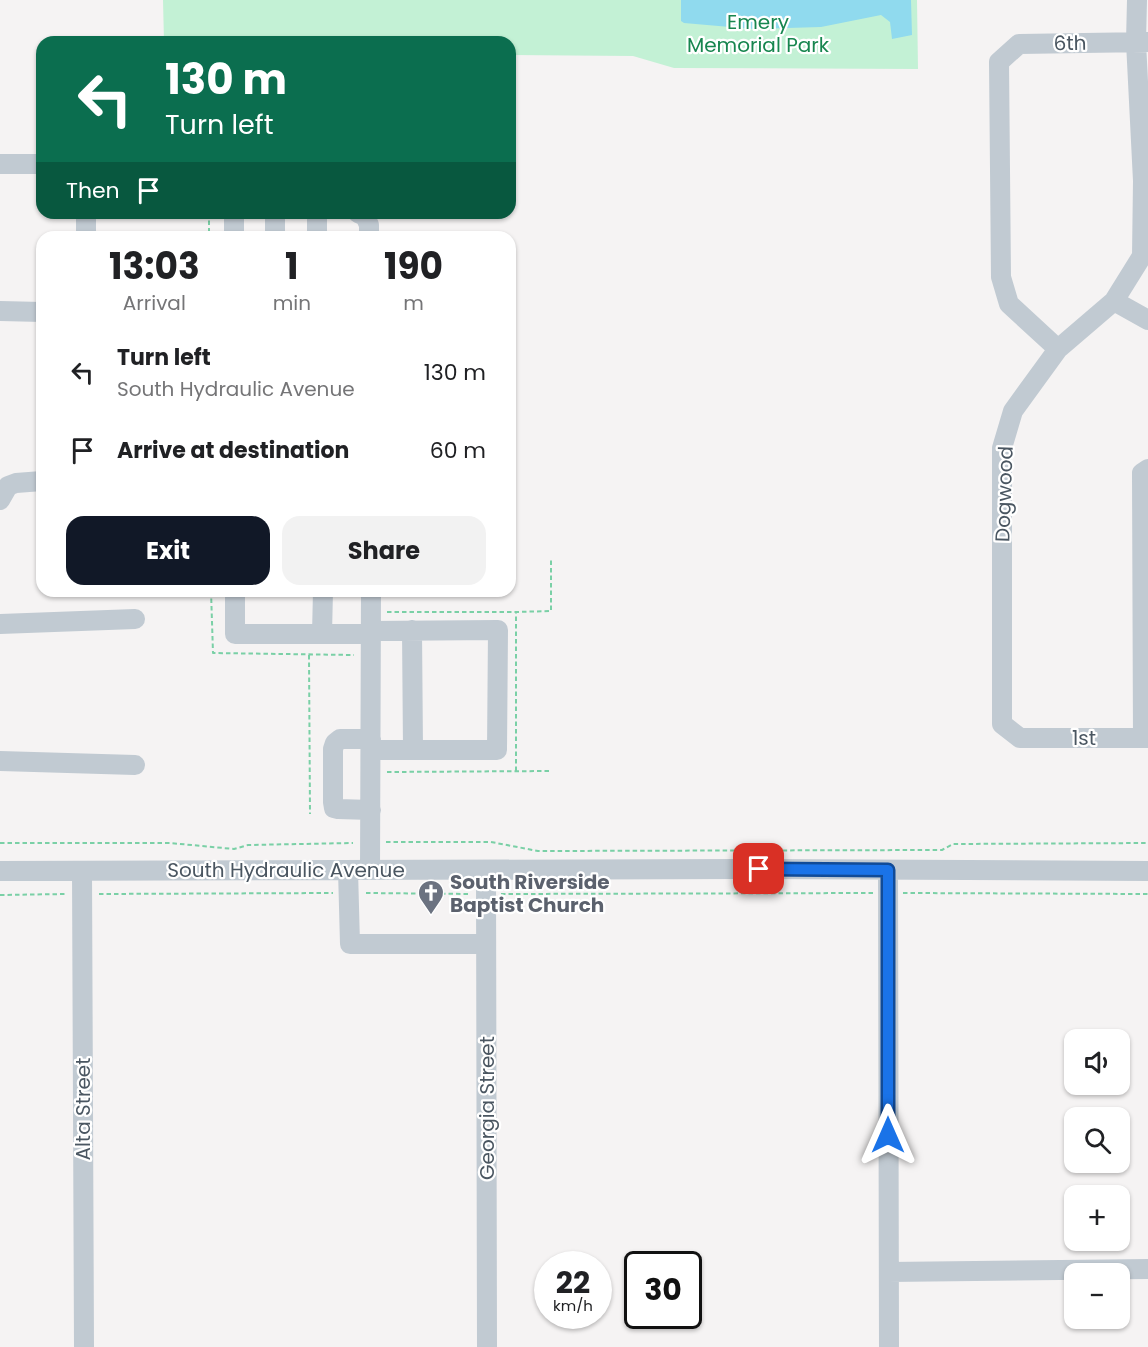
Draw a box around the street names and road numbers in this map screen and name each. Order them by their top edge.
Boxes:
street label: 6th [1053,29,1087,57]
street label: Dogwood [988,446,1020,542]
street label: 1st [1072,724,1096,752]
street label: South Hydraulic Avenue [167,856,405,884]
street label: Georgia Street [473,1036,501,1180]
street label: Alta Street [69,1057,97,1161]

